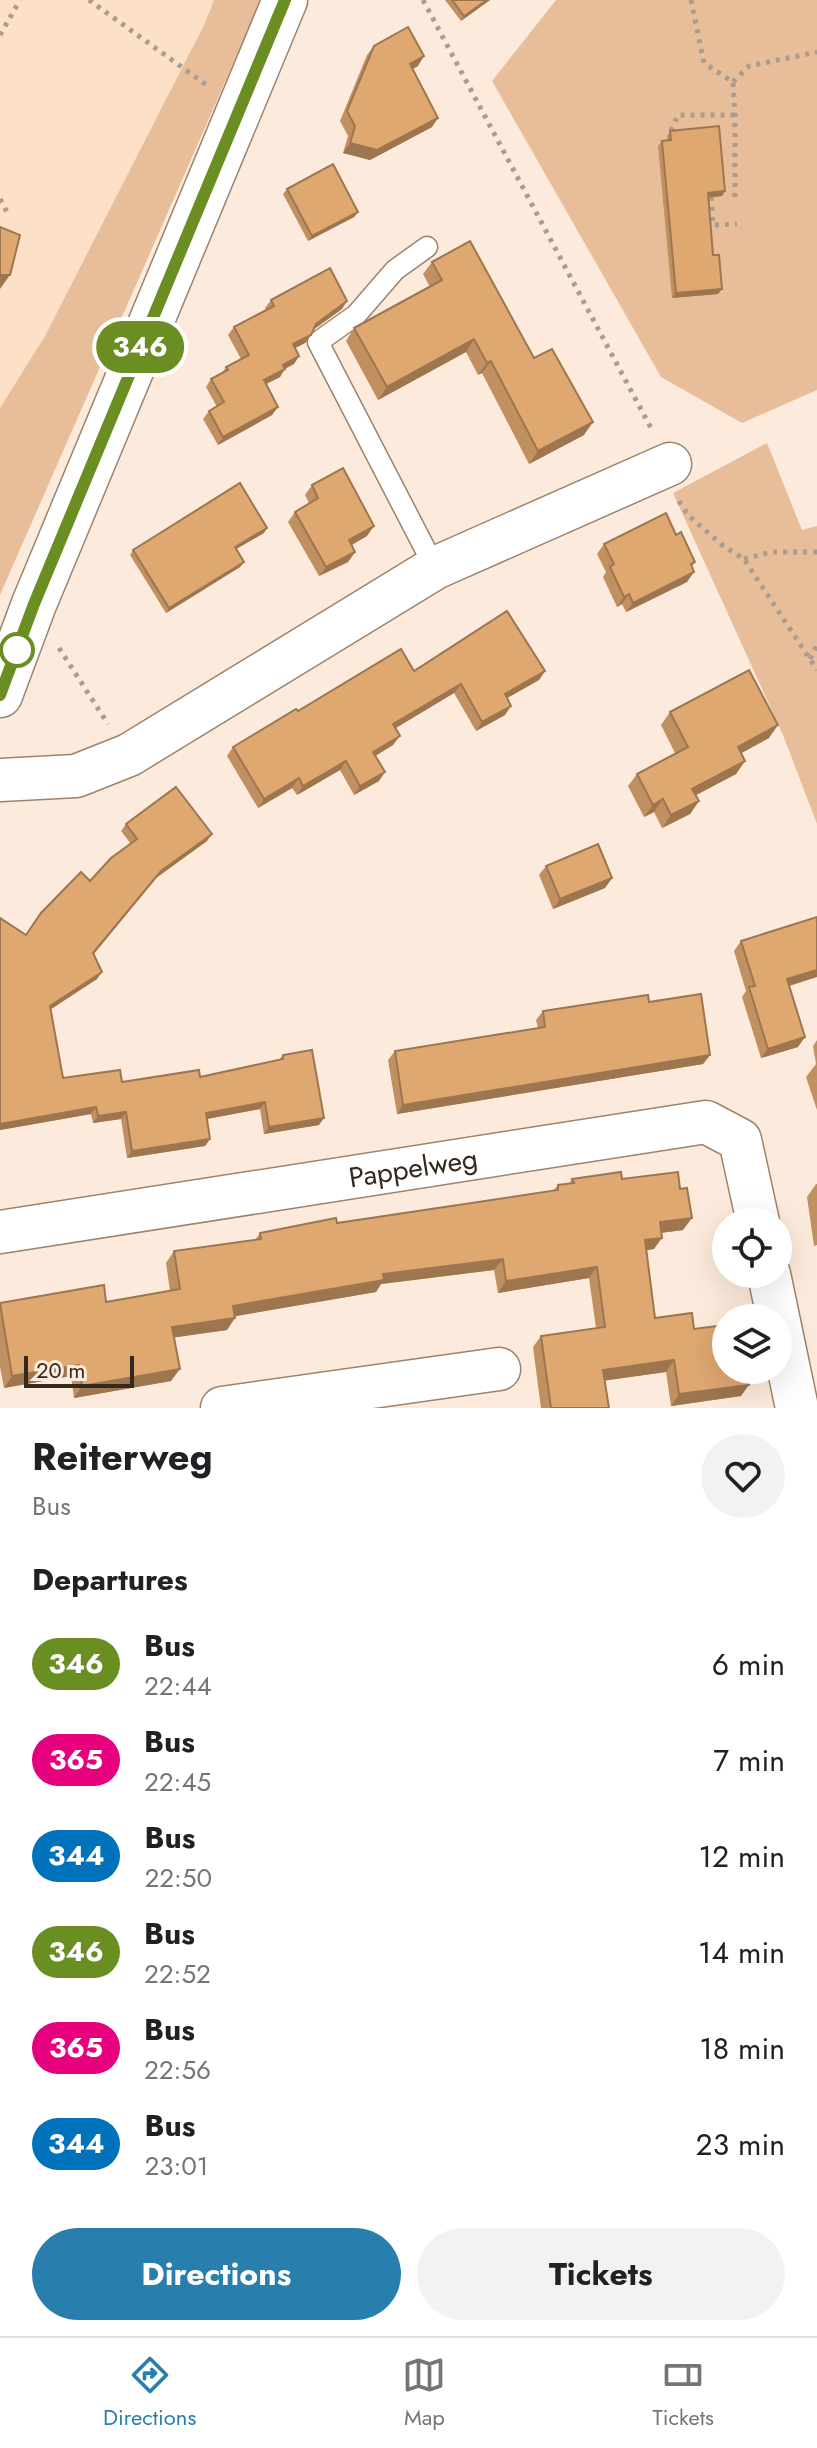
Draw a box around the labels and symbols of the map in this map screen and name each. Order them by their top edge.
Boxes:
line badge: 346 [94,321,186,373]
unlabelled marker [0,633,34,667]
street label: Pappelweg [346,1137,480,1198]
scale bar [24,1352,134,1388]

